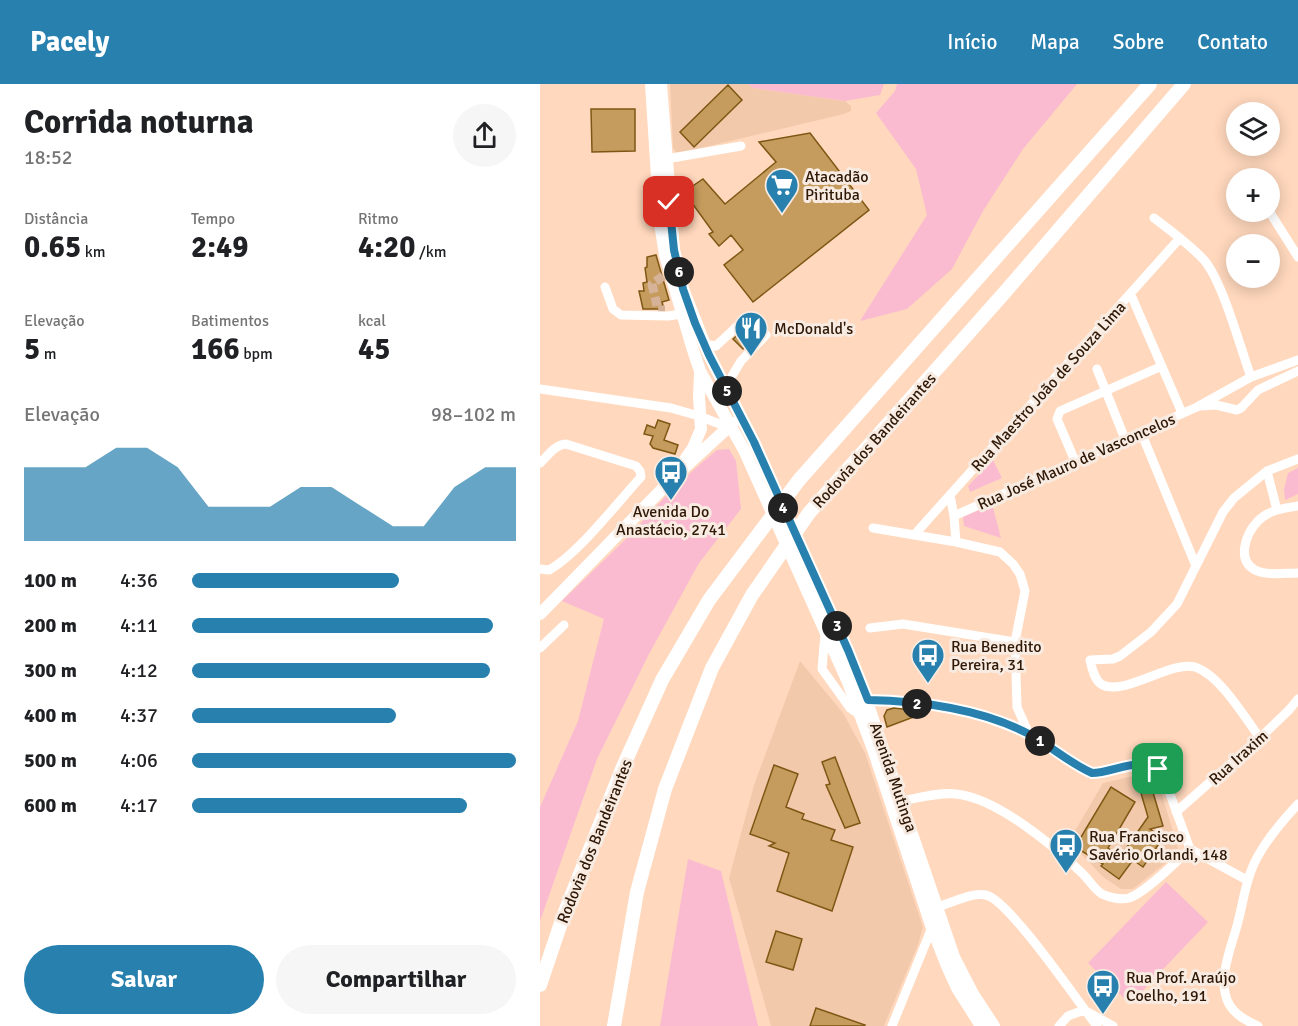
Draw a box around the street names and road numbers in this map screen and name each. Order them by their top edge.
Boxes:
street label: Rua Maestro João de Souza Lima [967,297,1130,476]
street label: Rodovia dos Bandeirantes [809,369,941,512]
street label: Rua José Mauro de Vasconcelos [974,409,1178,515]
street label: Avenida Mutinga [865,720,921,835]
street label: Rua Iraxim [1205,726,1272,790]
street label: Rodovia dos Bandeirantes [553,756,637,926]

